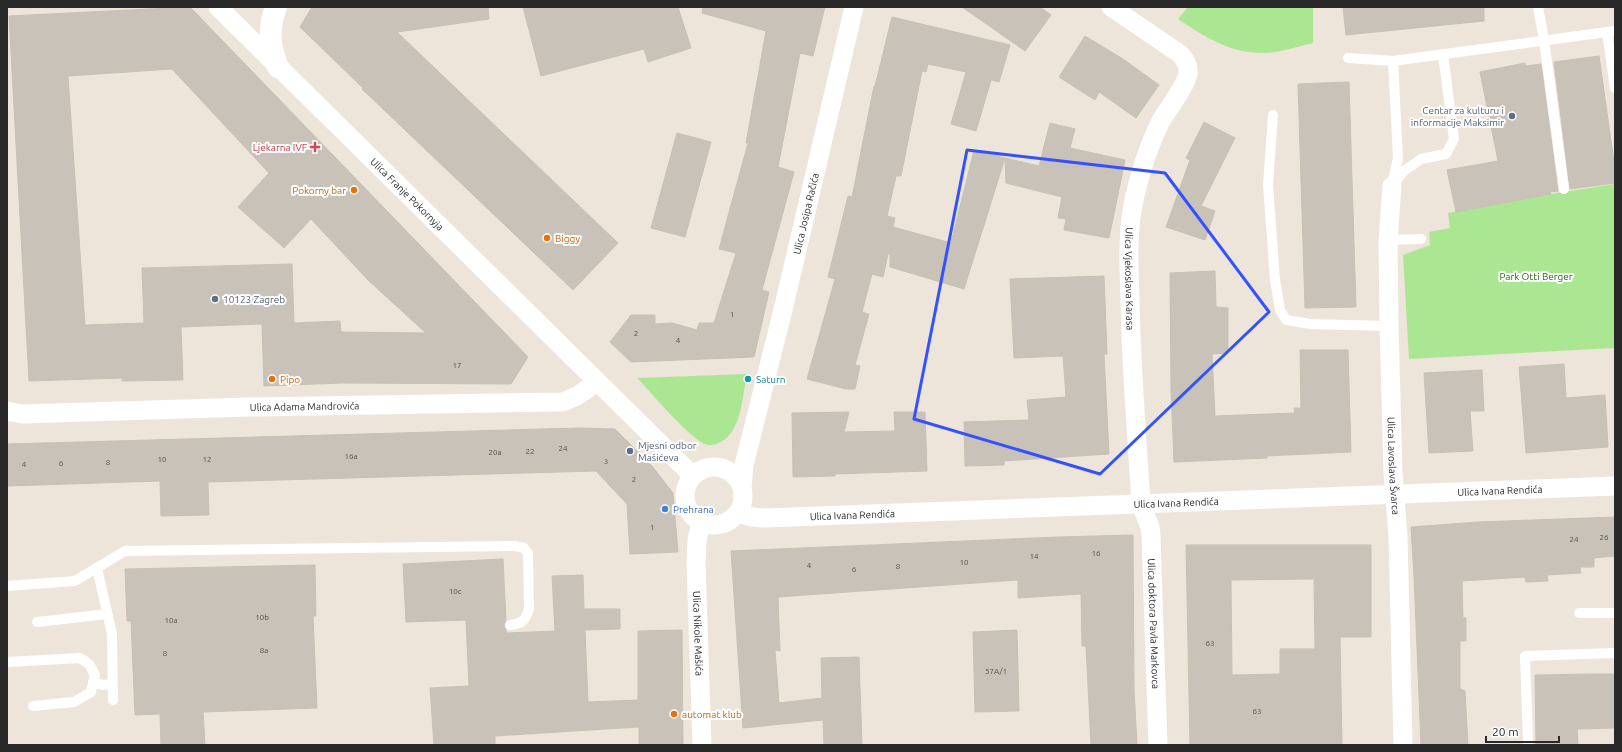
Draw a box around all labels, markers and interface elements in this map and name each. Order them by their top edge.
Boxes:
place label: Centar za kulturu i informacije Maksimir [1411,105,1504,128]
marker: Centar za kulturu i informacije Maksimir [1507,111,1517,121]
place label: Ljekarna IVF [253,142,307,153]
marker: Ljekarna IVF [310,142,320,152]
street label: Ulica Franje Pokornyja [368,156,446,233]
street label: Ulica Josipa Račića [791,172,821,255]
place label: Pokorny bar [292,185,346,196]
marker: Pokorny bar [349,185,359,195]
street label: Ulica Vjekoslava Karasa [1123,227,1136,331]
marker: Biggy [542,233,552,243]
place label: Biggy [555,233,580,244]
park label: Park Otti Berger [1499,271,1573,282]
marker: 10123 Zagreb [210,294,220,304]
place label: 10123 Zagreb [223,294,285,305]
house number: 1 [730,310,734,319]
house number: 2 [634,329,638,338]
house number: 4 [676,336,681,345]
house number: 17 [452,361,462,370]
marker: Pipo [267,374,277,384]
place label: Pipo [280,374,300,385]
marker: Saturn [743,374,753,384]
place label: Saturn [756,374,786,385]
street label: Ulica Adama Mandrovića [250,400,360,413]
street label: Ulica Lavoslava Švarca [1385,417,1401,515]
place label: Mjesni odbor Mašićeva [638,440,697,463]
house number: 24 [558,444,568,453]
marker: Mjesni odbor Mašićeva [625,446,635,456]
house number: 22 [525,447,535,456]
house number: 20a [488,448,502,457]
house number: 16a [344,452,358,461]
house number: 10 [157,455,167,464]
house number: 12 [202,455,212,464]
house number: 3 [604,457,608,466]
house number: 8 [106,458,111,467]
house number: 6 [59,459,64,468]
house number: 4 [22,460,27,469]
house number: 2 [632,475,636,484]
street label: Ulica Ivana Rendića [1457,484,1543,498]
street label: Ulica Ivana Rendića [1133,496,1219,510]
marker: Prehrana [660,504,670,514]
place label: Prehrana [673,504,714,515]
street label: Ulica Ivana Rendića [810,508,895,522]
house number: 1 [650,523,654,532]
house number: 26 [1599,533,1609,542]
house number: 24 [1569,535,1579,544]
house number: 16 [1091,549,1101,558]
house number: 14 [1029,552,1039,561]
house number: 10 [959,558,969,567]
street label: Ulica doktora Pavla Markovca [1146,558,1161,689]
house number: 4 [807,561,812,570]
house number: 8 [896,562,901,571]
house number: 6 [852,565,857,574]
house number: 10c [449,587,462,596]
street label: Ulica Nikole Mašića [691,591,705,676]
house number: 10b [255,613,269,622]
house number: 10a [164,616,178,625]
house number: 63 [1205,639,1215,648]
house number: 8a [260,646,268,655]
house number: 8 [163,649,168,658]
house number: 57A/1 [985,667,1007,676]
house number: 63 [1252,707,1262,716]
marker: automat klub [669,709,679,719]
place label: automat klub [682,709,742,720]
scale bar [1486,718,1559,744]
text: 20 m [1492,725,1519,738]

